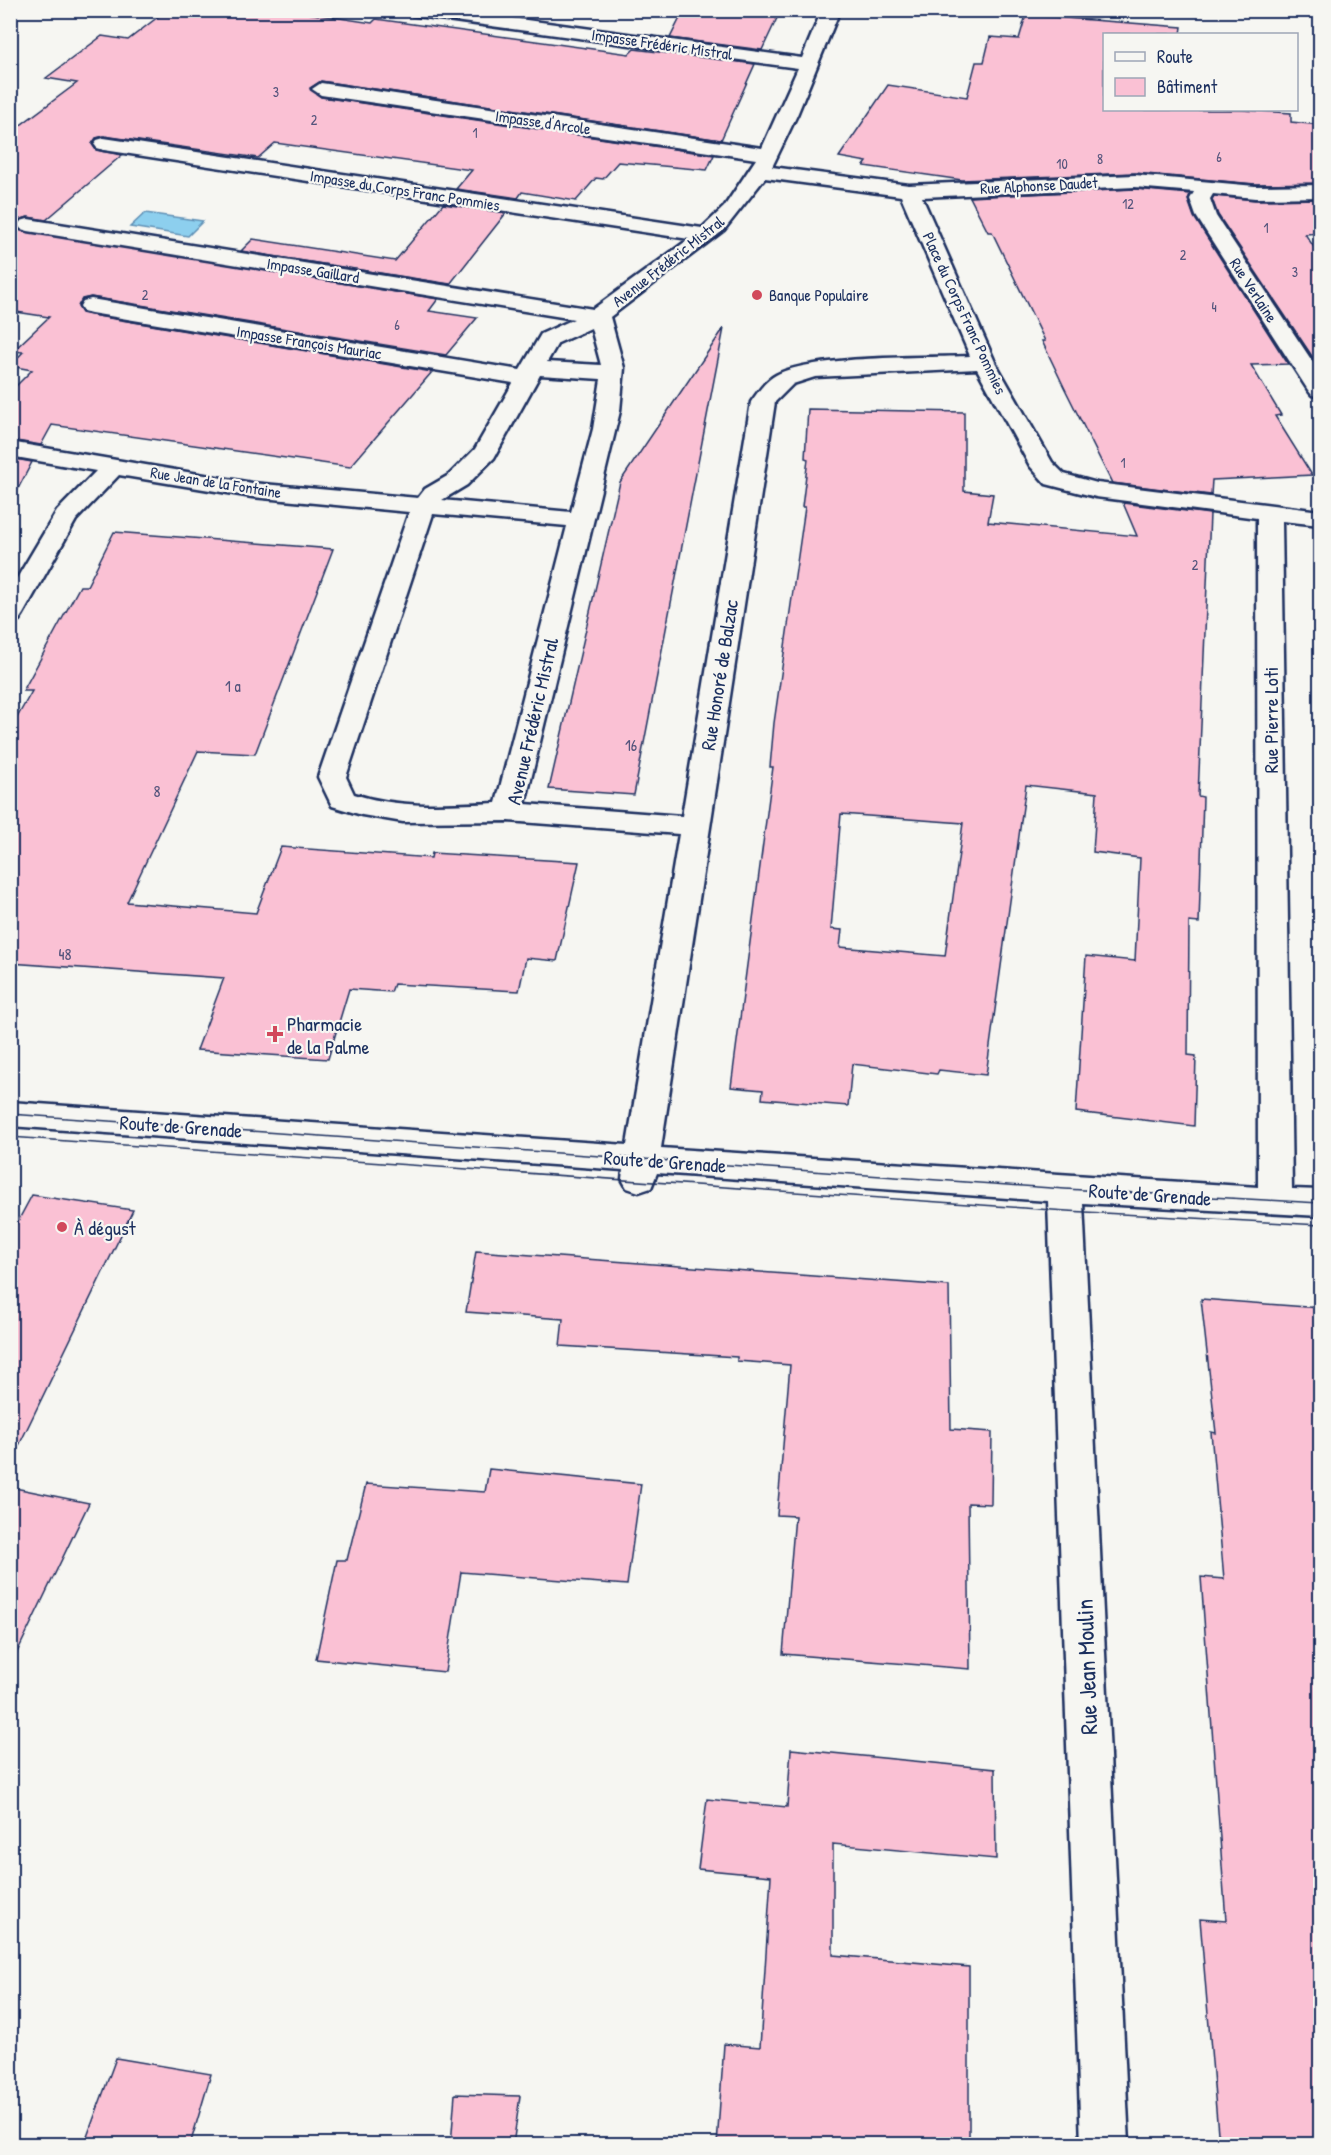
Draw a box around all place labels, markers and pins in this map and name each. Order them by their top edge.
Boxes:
place label: Banque Populaire [769,284,869,306]
marker: Banque Populaire [750,288,764,302]
place label: Pharmacie de la Palme [287,1010,369,1060]
marker: Pharmacie de la Palme [268,1027,282,1041]
place label: À dégust [74,1214,137,1241]
marker: À dégust [55,1220,69,1234]

